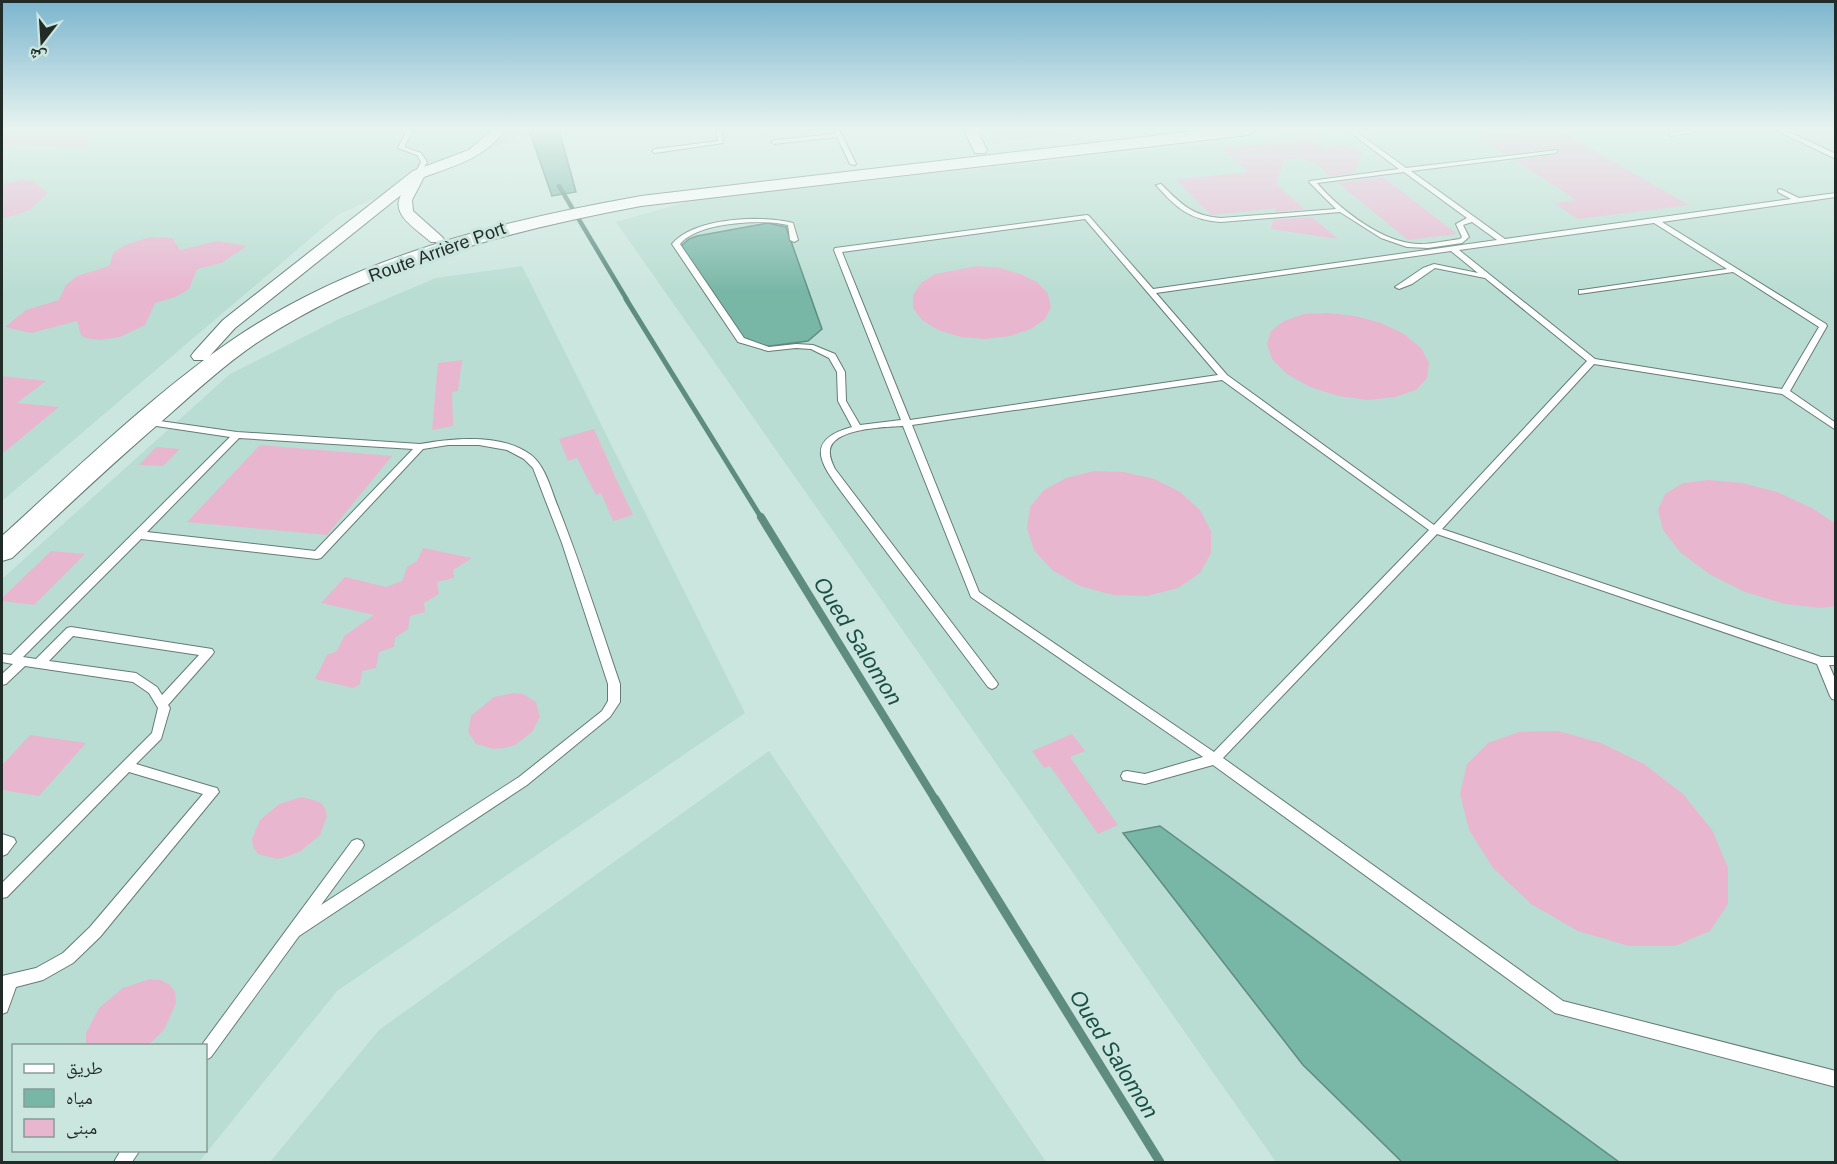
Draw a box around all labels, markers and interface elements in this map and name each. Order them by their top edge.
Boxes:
north arrow [12,12,72,72]
text: ش [27,44,49,66]
street label: Route Arrière Port [366,218,508,286]
water label: Oued Salomon [809,572,907,710]
water label: Oued Salomon [1065,985,1163,1123]
legend [12,1044,207,1152]
text: طريق [66,1058,103,1079]
text: مياه [66,1088,93,1108]
text: مبنى [66,1118,97,1139]

